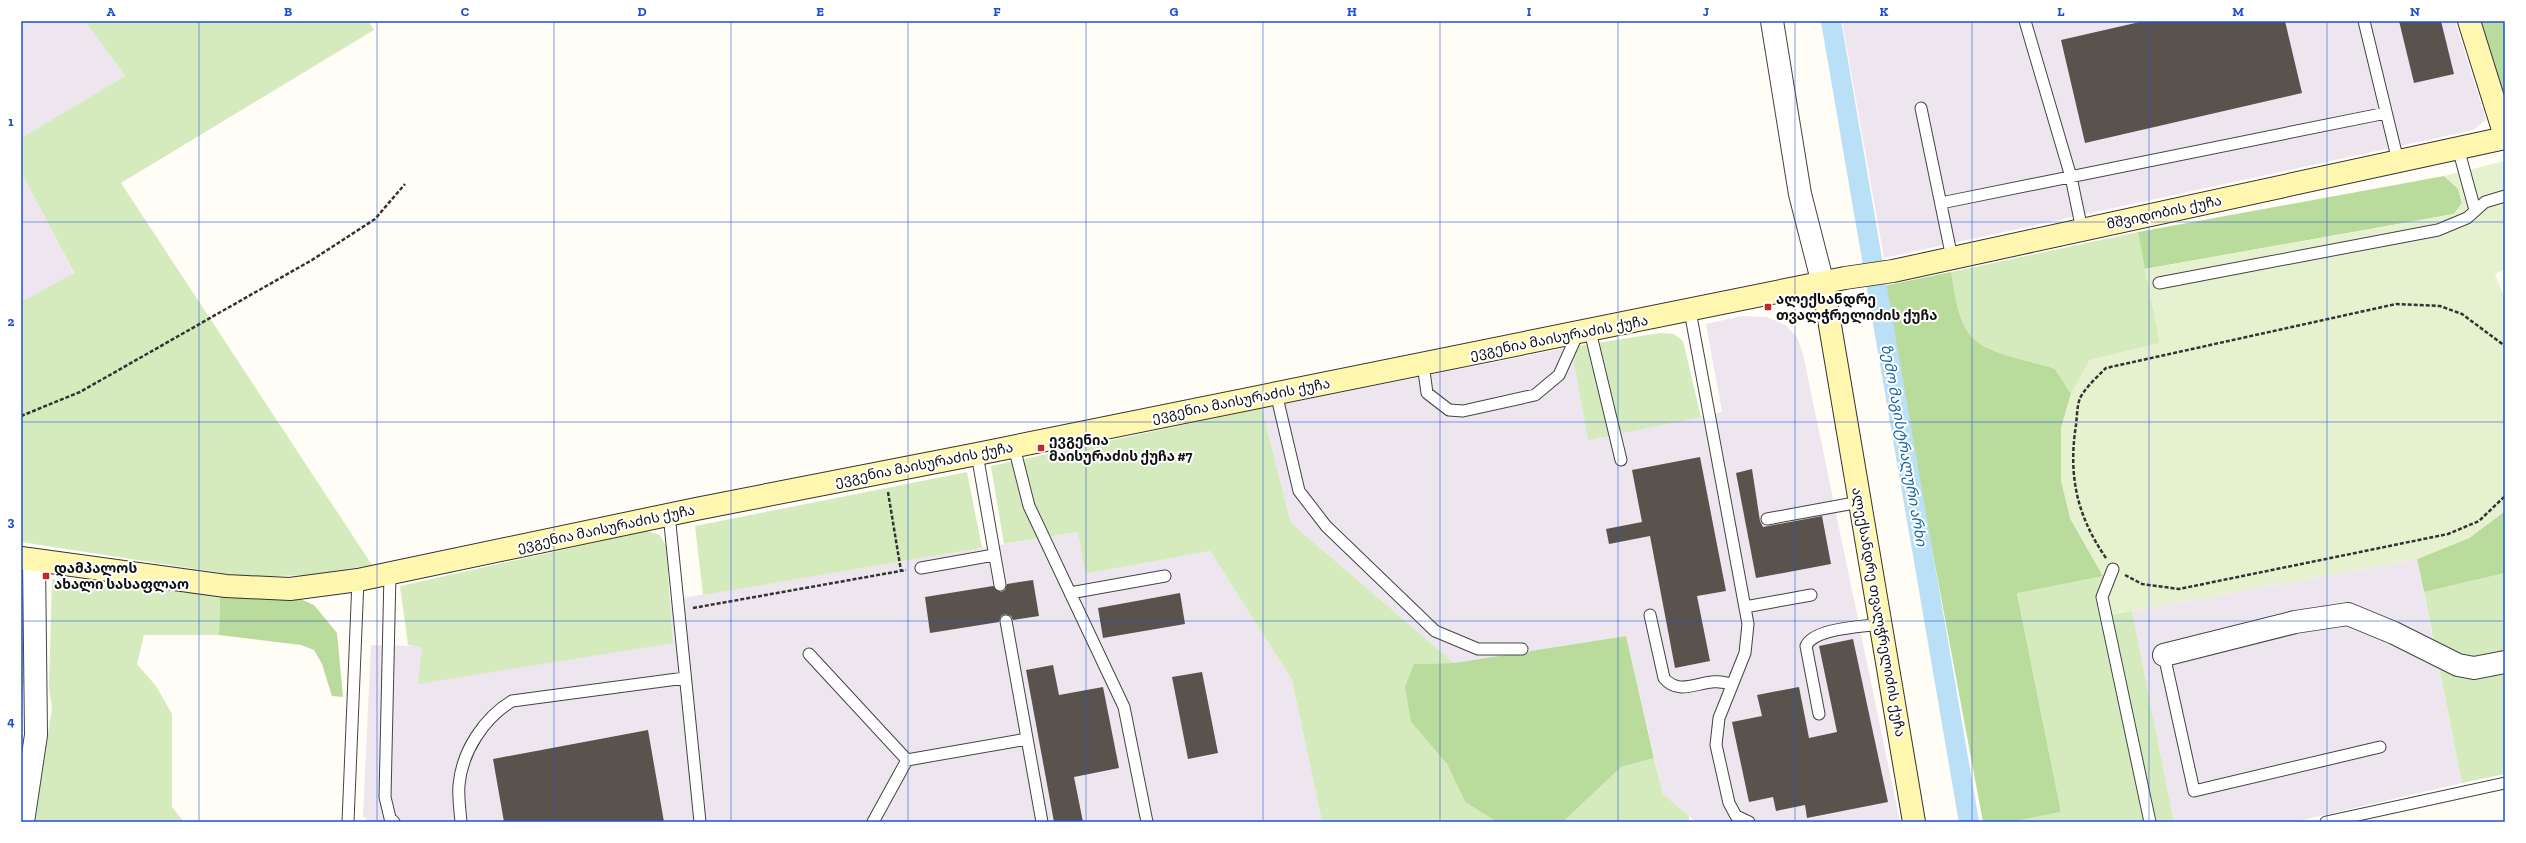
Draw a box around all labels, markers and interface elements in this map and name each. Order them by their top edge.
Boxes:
text: A [107,4,116,19]
text: B [284,4,292,19]
text: C [461,4,469,19]
text: D [637,4,647,19]
text: E [816,4,824,19]
text: F [993,4,1001,19]
text: G [1170,4,1179,19]
text: H [1347,4,1357,19]
text: I [1527,4,1532,19]
text: J [1703,4,1709,19]
text: K [1880,4,1889,19]
text: L [2057,4,2065,19]
text: M [2232,4,2244,19]
text: N [2410,4,2420,19]
text: 1 [8,114,14,129]
street label: მშვიდობის ქუჩა [2105,192,2223,233]
place label: ალექსანდრე თვალჭრელიძის ქუჩა [1776,291,1937,324]
marker: ალექსანდრე თვალჭრელიძის ქუჩა [1763,302,1773,312]
street label: ევგენია მაისურაძის ქუჩა [1469,312,1650,363]
text: 2 [8,314,15,329]
water label: ზემო მაგისტრალური არხი [1877,343,1931,549]
street label: ევგენია მაისურაძის ქუჩა [1151,375,1332,426]
place label: ევგენია მაისურაძის ქუჩა #7 [1049,432,1193,465]
street label: ევგენია მაისურაძის ქუჩა [834,439,1015,490]
marker: ევგენია მაისურაძის ქუჩა #7 [1036,443,1046,453]
street label: ალექსანდრე თვალჭრელიძის ქუჩა [1848,486,1909,738]
street label: ევგენია მაისურაძის ქუჩა [516,501,696,556]
text: 3 [8,514,15,529]
place label: დამპალოს ახალი სასაფლაო [54,560,189,593]
marker: დამპალოს ახალი სასაფლაო [41,571,51,581]
text: 4 [7,714,15,729]

